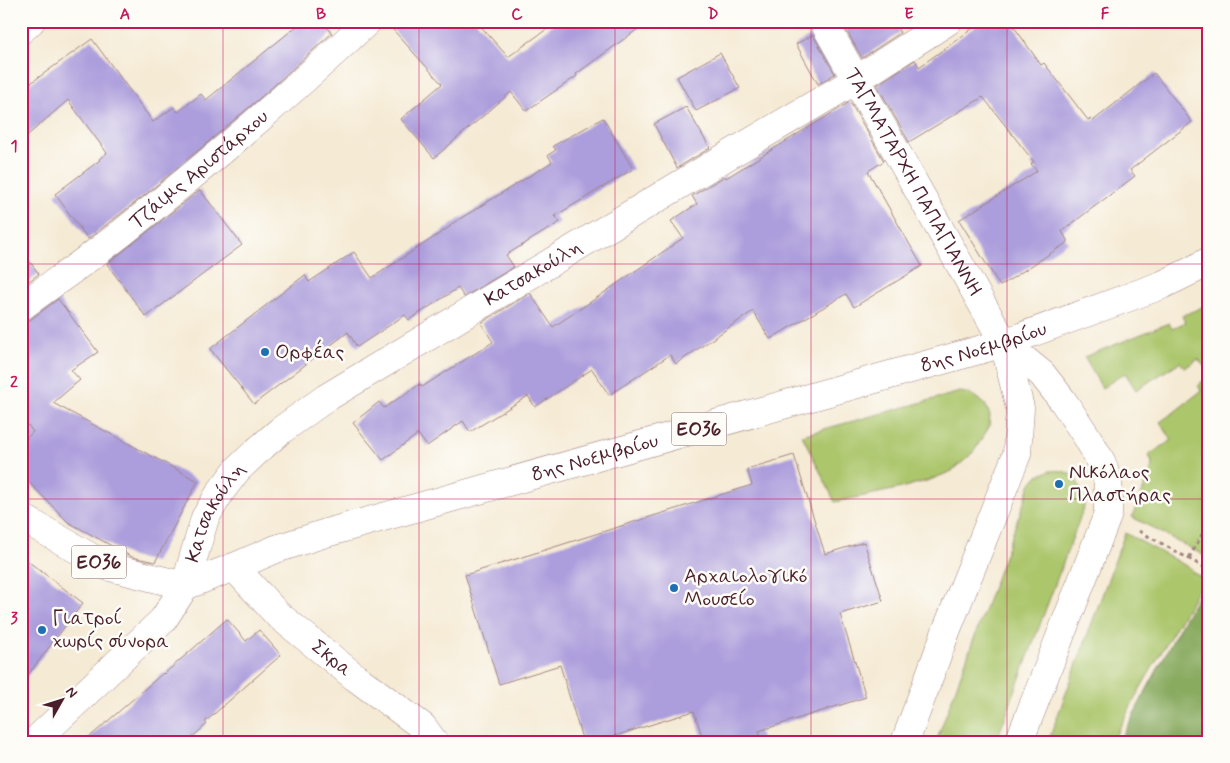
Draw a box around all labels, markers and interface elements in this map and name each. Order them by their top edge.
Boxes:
text: A [120,4,130,25]
text: B [316,4,326,25]
text: C [511,4,523,25]
text: D [707,4,719,25]
text: E [904,4,914,25]
text: F [1101,4,1110,25]
street label: ΤΑΓΜΑΤΑΡΧΗ ΠΑΠΑΓΙΑΝΝΗ [839,63,989,302]
street label: Τζάιμς Αριστάρχου [124,103,274,235]
text: 1 [10,136,18,157]
street label: Κατσακούλη [479,233,587,313]
street label: 8ης Νοεμβρίου [917,315,1050,379]
place label: Ορφέας [275,339,345,366]
marker: Ορφέας [259,346,271,358]
text: 2 [10,372,18,393]
road number: ΕΟ36 [672,412,726,446]
street label: 8ης Νοεμβρίου [528,427,662,488]
street label: Κατσακούλη [179,457,251,566]
place label: Νικόλαος Πλαστήρας [1069,459,1171,509]
marker: Νικόλαος Πλαστήρας [1053,478,1065,490]
road number: ΕΟ36 [72,546,126,578]
place label: Αρχαιολογικό Μουσείο [684,563,808,613]
marker: Αρχαιολογικό Μουσείο [668,582,680,594]
place label: Γιατροί χωρίς σύνορα [52,605,169,655]
text: 3 [10,608,18,629]
marker: Γιατροί χωρίς σύνορα [36,624,48,636]
street label: Σκρα [306,633,358,683]
north arrow [38,676,88,726]
text: N [61,683,81,702]

